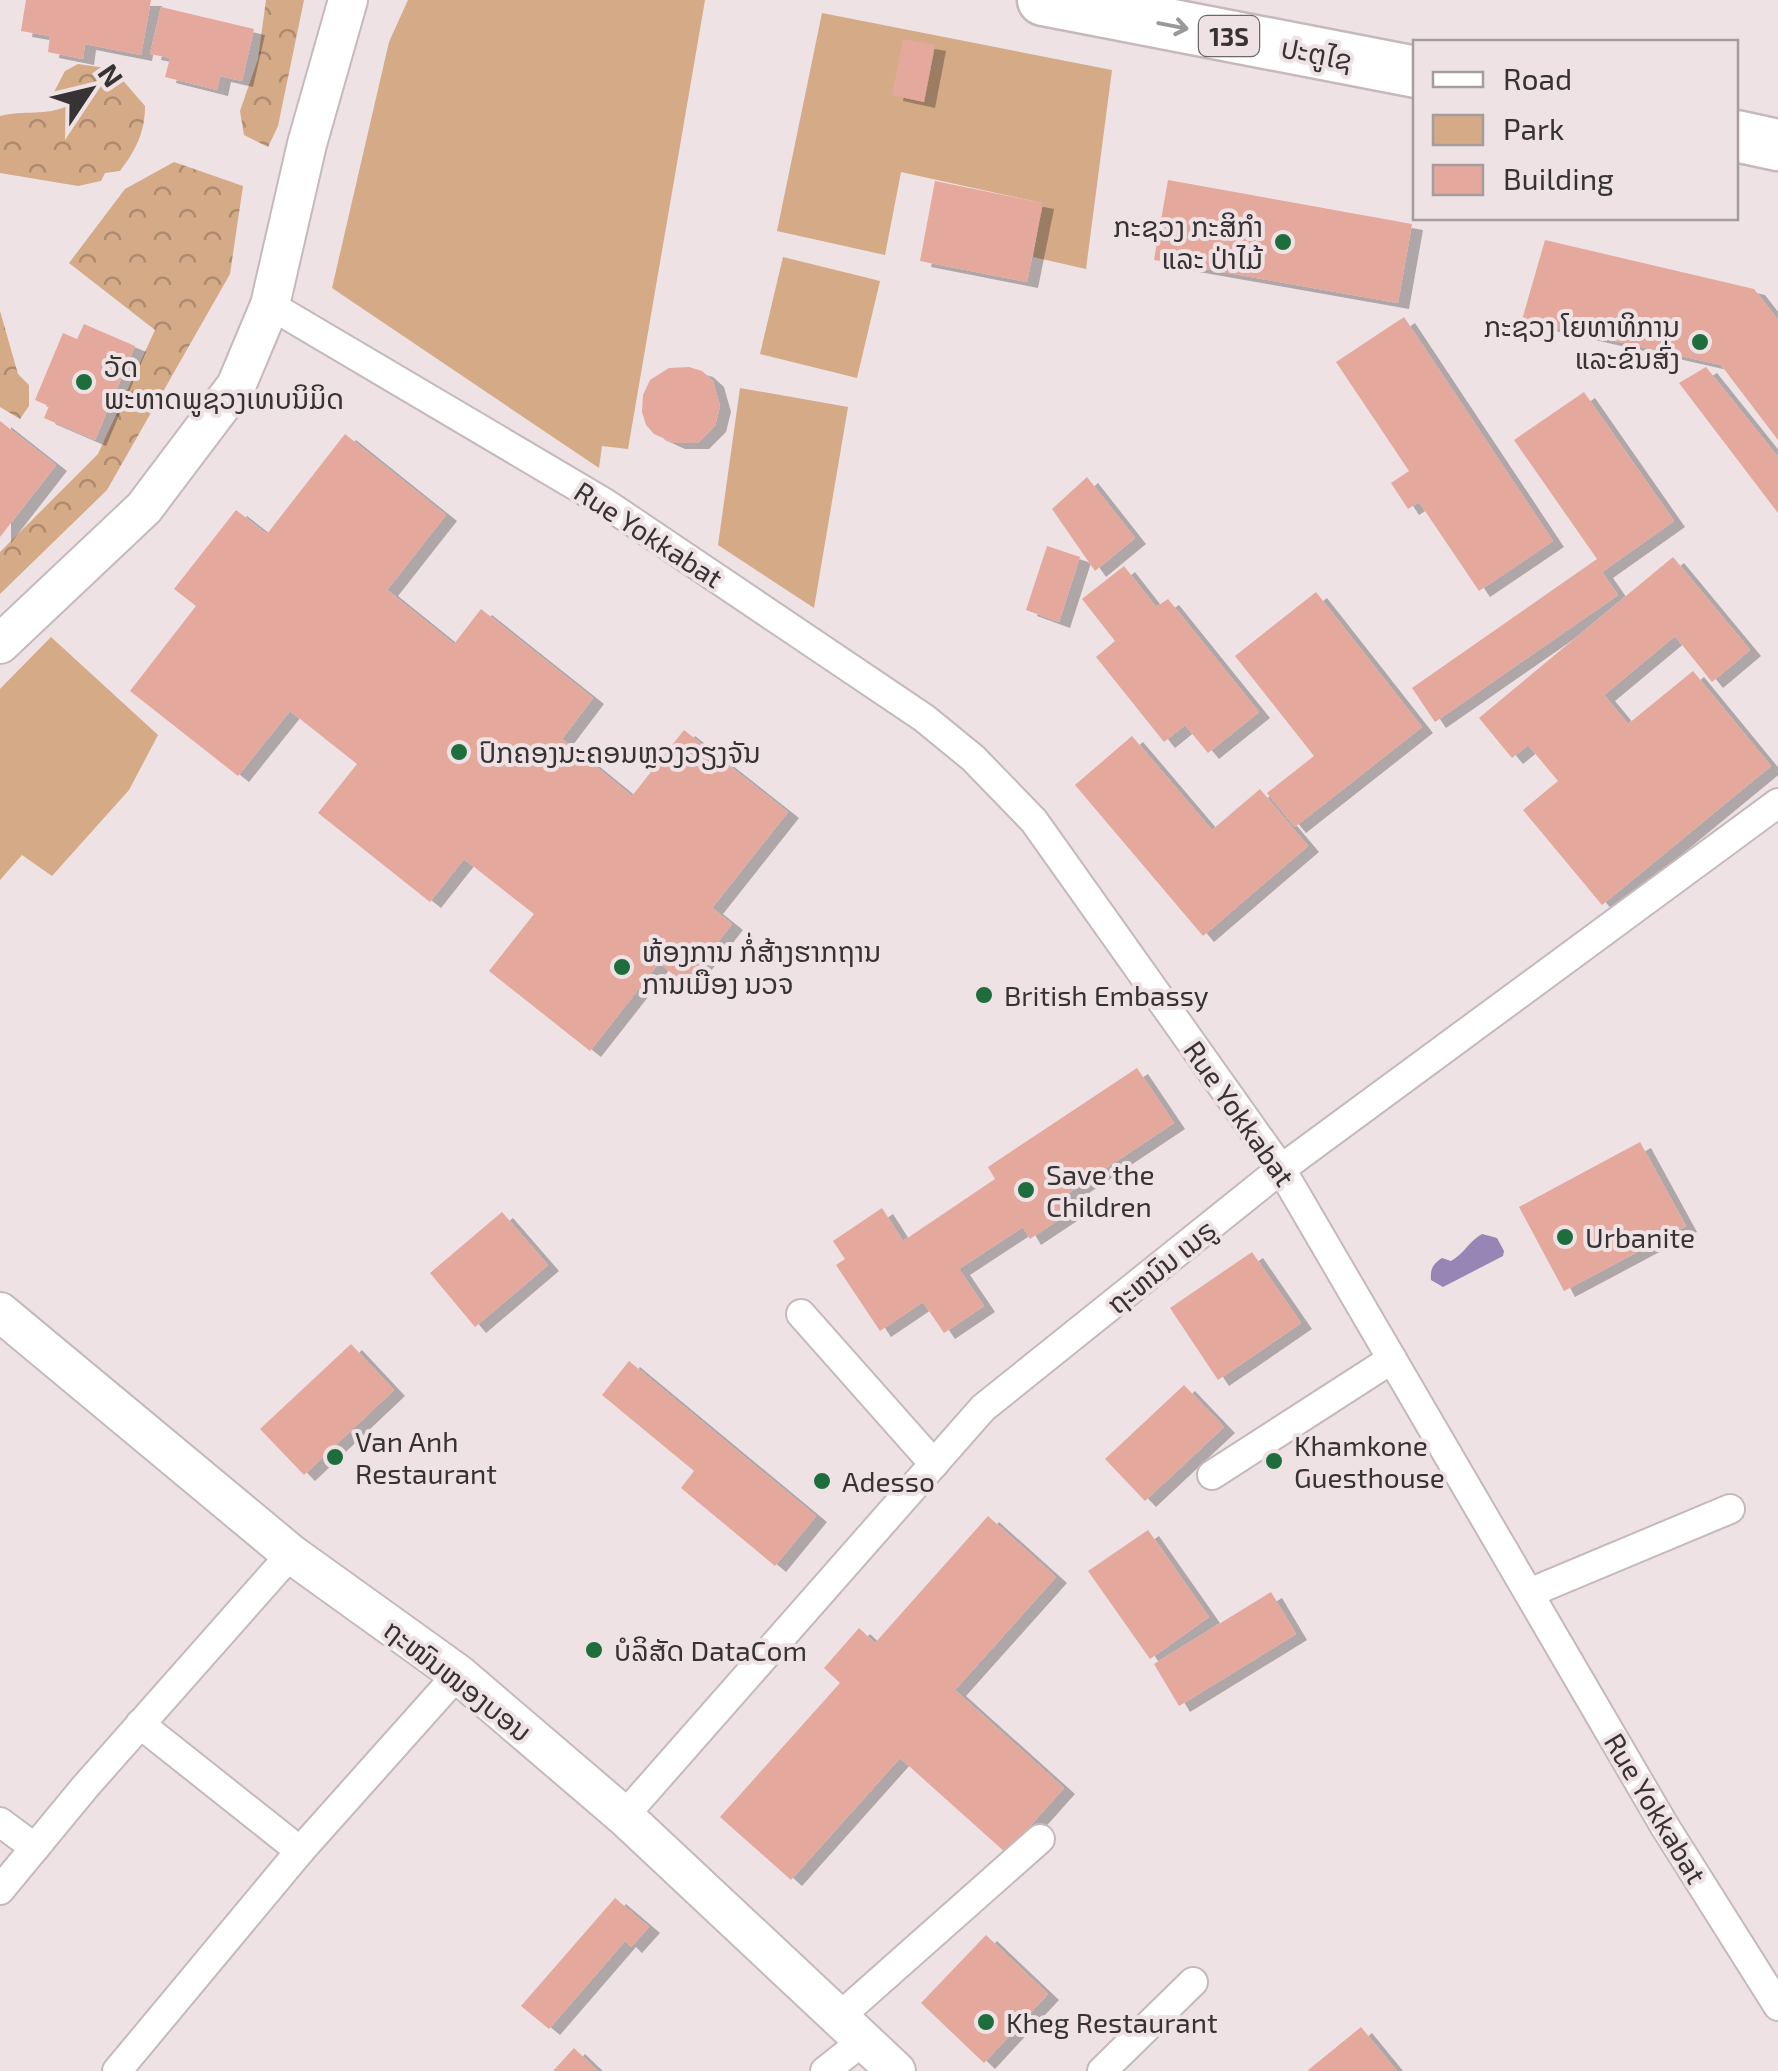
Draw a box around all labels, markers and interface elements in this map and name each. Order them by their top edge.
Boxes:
road number: 13S [1199,16,1259,56]
one-way arrow [1156,17,1188,36]
street label: ປະຕູໄຊ [1278,29,1356,79]
north arrow [40,40,140,140]
legend [1413,40,1738,220]
text: N [92,57,131,93]
text: Road [1503,60,1572,96]
text: Park [1503,110,1564,146]
text: Building [1503,160,1614,196]
place label: ກະຊວງ ກະສິກຳ ແລະ ປ່າໄມ້ [1114,209,1263,275]
marker: ກະຊວງ ກະສິກຳ ແລະ ປ່າໄມ້ [1272,231,1294,253]
place label: ກະຊວງ ໂຍທາທິການ ແລະຂົນສົ່ງ [1484,309,1680,375]
marker: ກະຊວງ ໂຍທາທິການ ແລະຂົນສົ່ງ [1689,331,1711,353]
place label: ວັດ ພະທາດພູຊວງເທບນິມິດ [104,349,344,417]
marker: ວັດ ພະທາດພູຊວງເທບນິມິດ [73,371,95,393]
street label: Rue Yokkabat [569,474,729,594]
place label: ປົກຄອງນະຄອນຫຼວງວຽງຈັນ [479,735,761,771]
marker: ປົກຄອງນະຄອນຫຼວງວຽງຈັນ [448,741,470,763]
place label: ຫ້ອງການ ກໍ່ສ້າງຮາກຖານ ການເມືອງ ນວຈ [642,932,881,1000]
marker: ຫ້ອງການ ກໍ່ສ້າງຮາກຖານ ການເມືອງ ນວຈ [611,956,633,978]
place label: British Embassy [1004,978,1209,1012]
marker: British Embassy [973,984,995,1006]
street label: Rue Yokkabat [1177,1034,1303,1192]
place label: Save the Children [1046,1157,1155,1223]
marker: Save the Children [1015,1179,1037,1201]
street label: ຖະຫນົນ ເນຣູ [1099,1212,1224,1322]
place label: Urbanite [1585,1220,1695,1254]
marker: Urbanite [1554,1226,1576,1248]
place label: Van Anh Restaurant [355,1424,497,1490]
place label: Khamkone Guesthouse [1294,1428,1445,1494]
marker: Van Anh Restaurant [324,1446,346,1468]
marker: Khamkone Guesthouse [1263,1450,1285,1472]
place label: Adesso [842,1464,935,1498]
marker: Adesso [811,1470,833,1492]
street label: ຖະໜົນໜອງບອນ [377,1612,539,1748]
place label: ບໍລິສັດ DataCom [614,1633,807,1667]
marker: ບໍລິສັດ DataCom [583,1639,605,1661]
street label: Rue Yokkabat [1598,1727,1714,1889]
place label: Kheg Restaurant [1006,2005,1218,2039]
marker: Kheg Restaurant [975,2011,997,2033]

